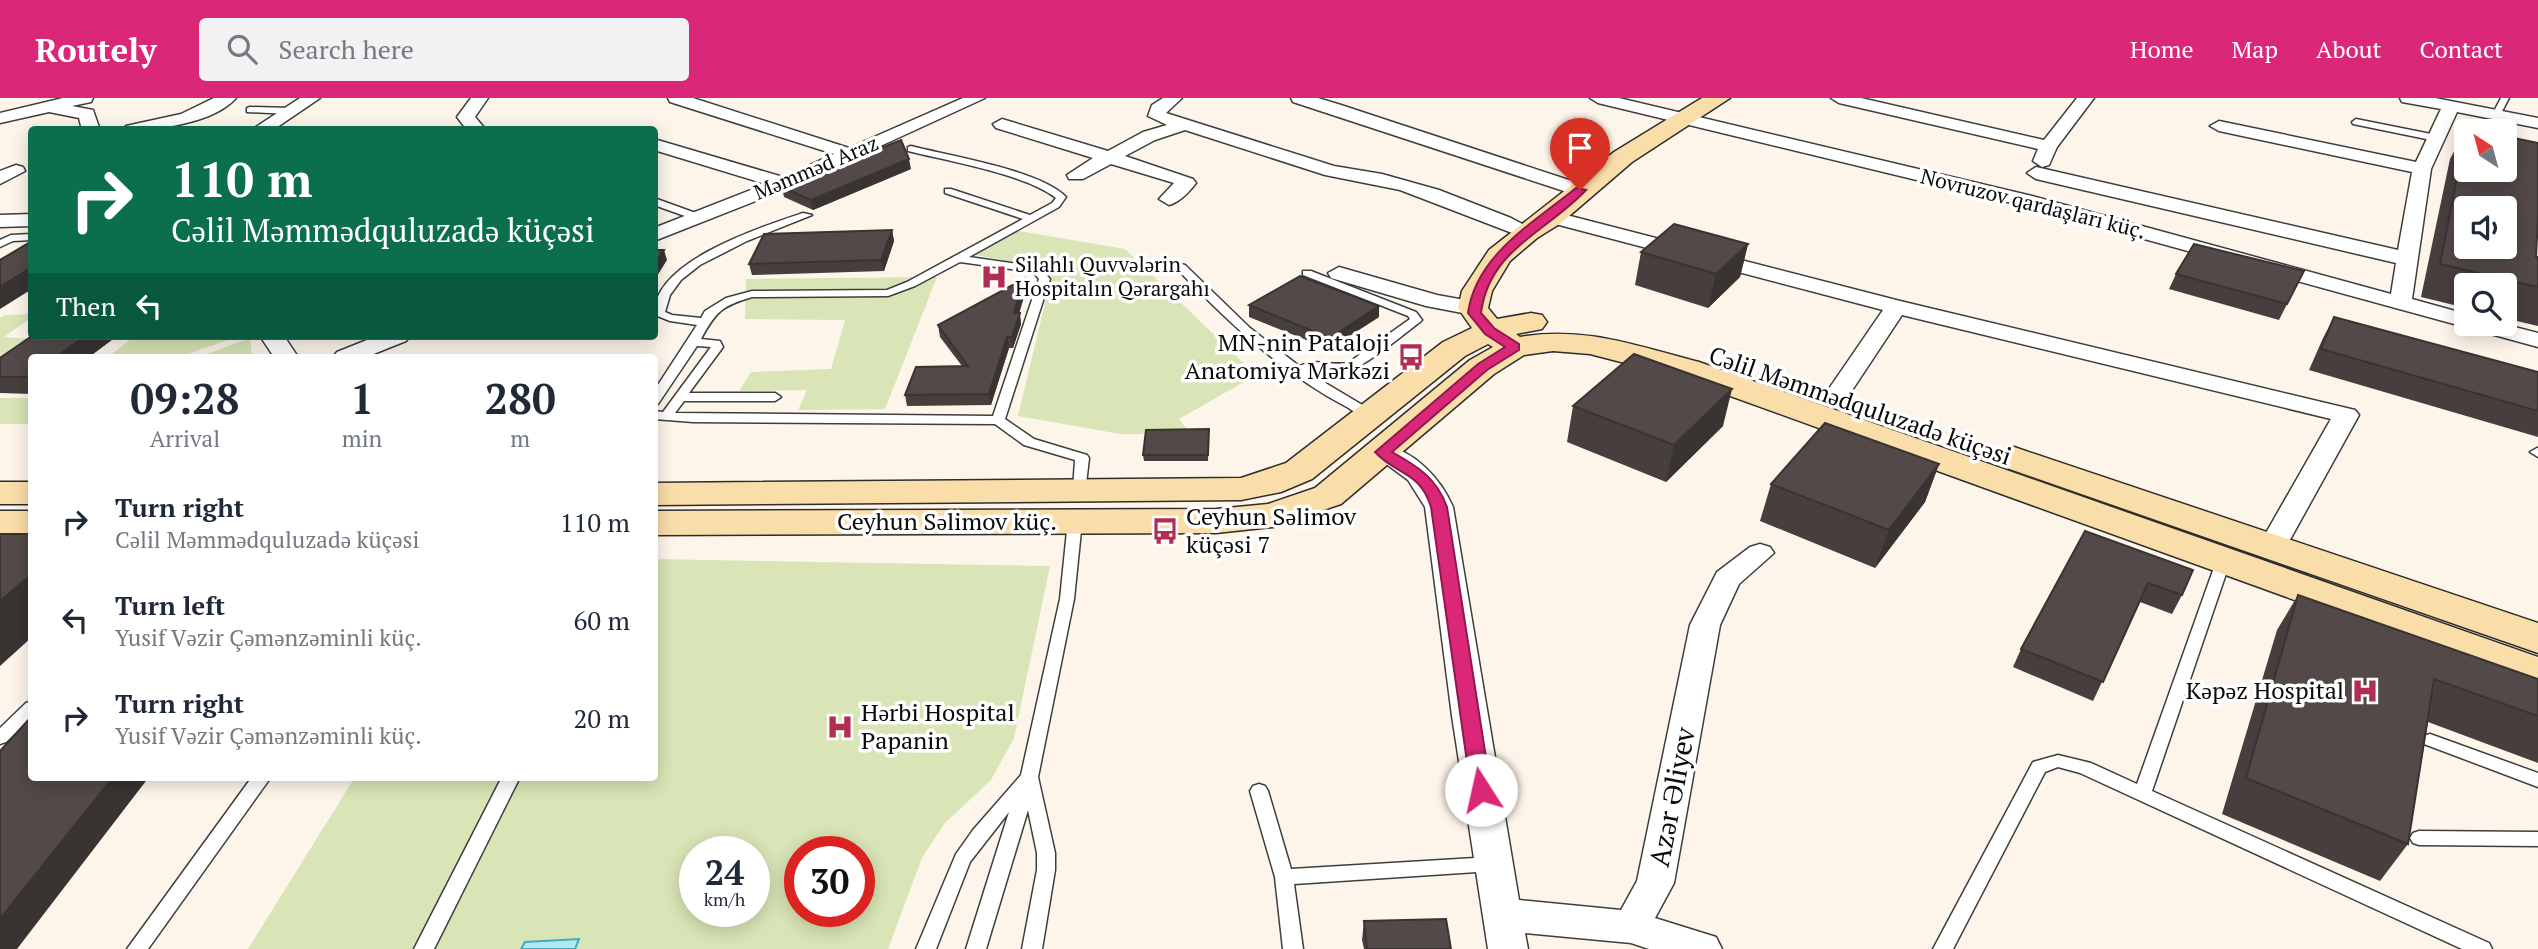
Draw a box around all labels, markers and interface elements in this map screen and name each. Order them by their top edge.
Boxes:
search box [199,18,689,81]
text: Routely [35,28,157,71]
icon: search [223,30,261,68]
text: Search here [279,32,414,66]
text: Home [2130,33,2194,65]
text: Map [2232,33,2278,65]
text: About [2316,33,2382,65]
text: Contact [2420,33,2503,65]
pin [1550,118,1610,190]
north arrow [2454,119,2516,182]
map controls [2454,119,2517,336]
street label: Məmməd Araz [749,128,882,206]
icon: arrive [1561,129,1599,167]
text: 110 m [171,146,313,211]
icon: right [56,154,147,245]
street label: Novruzov qardaşları küç. [1918,161,2149,245]
button: sound [2454,196,2517,259]
text: Cəlil Məmmədquluzadə küçəsi [171,209,595,251]
place label: Silahlı Quvvələrin Hospitalın Qərargahı [1015,250,1210,302]
hospital icon: Silahlı Quvvələrin Hospitalın Qərargahı [979,262,1009,292]
button: search [2454,273,2517,336]
icon: left [130,287,168,325]
text: Then [56,289,116,323]
place label: MN-nin Pataloji Anatomiya Mərkəzi [1184,326,1390,386]
street label: Cəlil Məmmədquluzadə küçəsi [1705,338,2016,472]
bus stop icon: MN-nin Pataloji Anatomiya Mərkəzi [1396,342,1426,372]
text: 09:28 [130,370,240,426]
text: 1 [350,370,374,426]
text: 280 [485,370,556,426]
text: Arrival [150,423,220,454]
text: min [342,423,382,454]
text: m [510,423,530,454]
text: Turn right [115,490,244,524]
place label: Ceyhun Səlimov küçəsi 7 [1186,500,1357,560]
icon: right [56,503,94,541]
text: 110 m [560,505,630,539]
street label: Ceyhun Səlimov küç. [837,505,1057,537]
bus stop icon: Ceyhun Səlimov küçəsi 7 [1150,516,1180,546]
text: Cəlil Məmmədquluzadə küçəsi [115,524,419,555]
text: Turn left [115,588,225,622]
icon: left [56,601,94,639]
text: 60 m [574,603,630,637]
text: Yusif Vəzir Çəmənzəminli küç. [115,622,422,653]
place label: Kəpəz Hospital [2186,674,2344,706]
hospital icon: Kəpəz Hospital [2350,676,2380,706]
text: Turn right [115,686,244,720]
place label: Hərbi Hospital Papanin [861,696,1015,756]
icon: right [56,699,94,737]
text: 20 m [574,701,630,735]
hospital icon: Hərbi Hospital Papanin [825,712,855,742]
text: Yusif Vəzir Çəmənzəminli küç. [115,720,422,751]
street label: Azər Əliyev [1640,723,1703,870]
position arrow [1444,753,1518,827]
speed limit sign: 30 [784,836,875,927]
text: 24 [705,849,744,895]
text: km/h [704,887,745,911]

